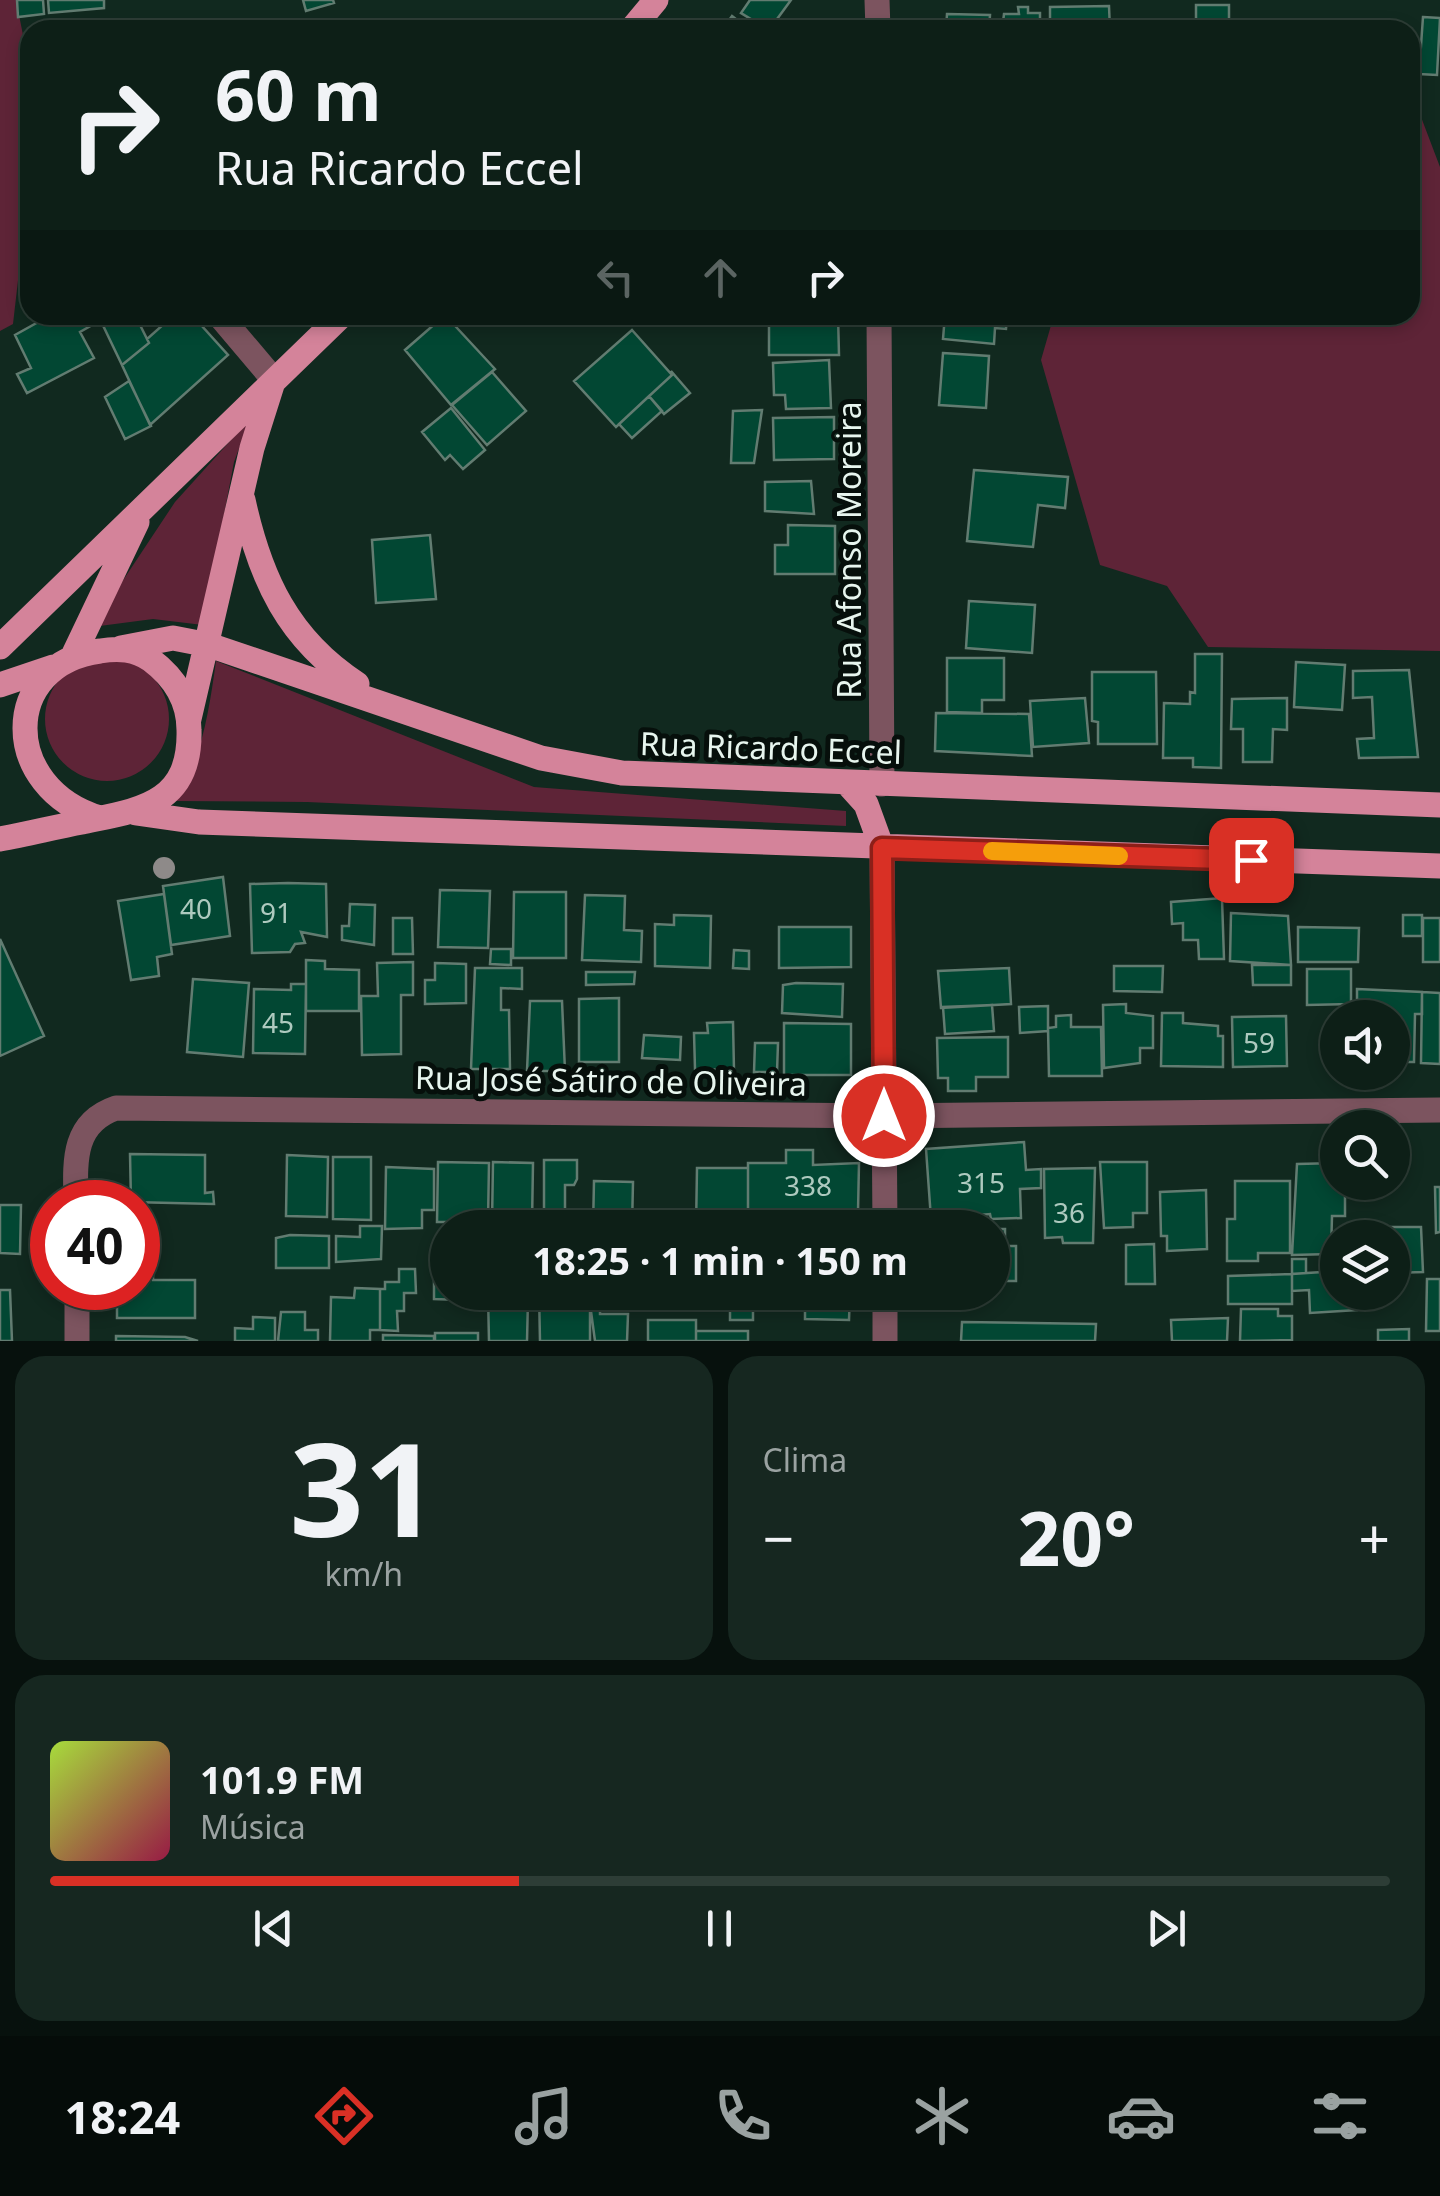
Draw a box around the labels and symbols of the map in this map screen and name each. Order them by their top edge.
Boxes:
street label: Rua Afonso Moreira [827,401,870,699]
street label: Rua Ricardo Eccel [639,721,903,773]
pin [1209,818,1294,903]
house number: 40 [180,889,212,927]
house number: 91 [260,893,292,931]
house number: 45 [262,1003,294,1041]
house number: 59 [1243,1023,1275,1061]
street label: Rua José Sátiro de Oliveira [415,1055,807,1105]
position arrow [832,1064,936,1168]
house number: 315 [957,1163,1005,1201]
house number: 338 [784,1166,832,1204]
speed limit sign: 40 [30,1180,160,1310]
house number: 36 [1053,1193,1085,1231]

